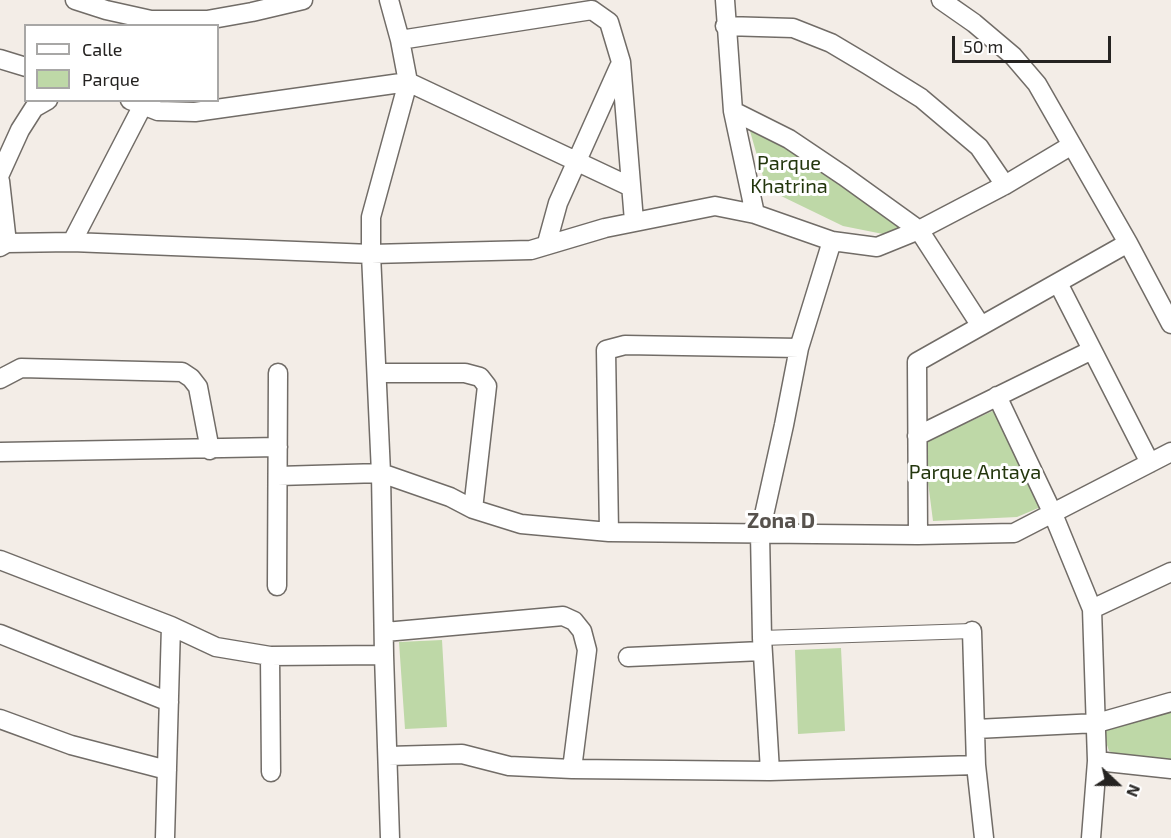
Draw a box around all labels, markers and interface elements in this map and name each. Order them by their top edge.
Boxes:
legend [24,24,219,102]
scale bar [955,24,1114,62]
text: 50 m [963,35,1003,57]
text: Calle [82,38,123,60]
text: Parque [82,68,140,90]
park label: Parque Khatrina [750,151,828,198]
park label: Parque Antaya [909,460,1041,484]
district label: Zona D [747,508,815,534]
north arrow [1087,754,1147,814]
text: N [1123,782,1145,800]

